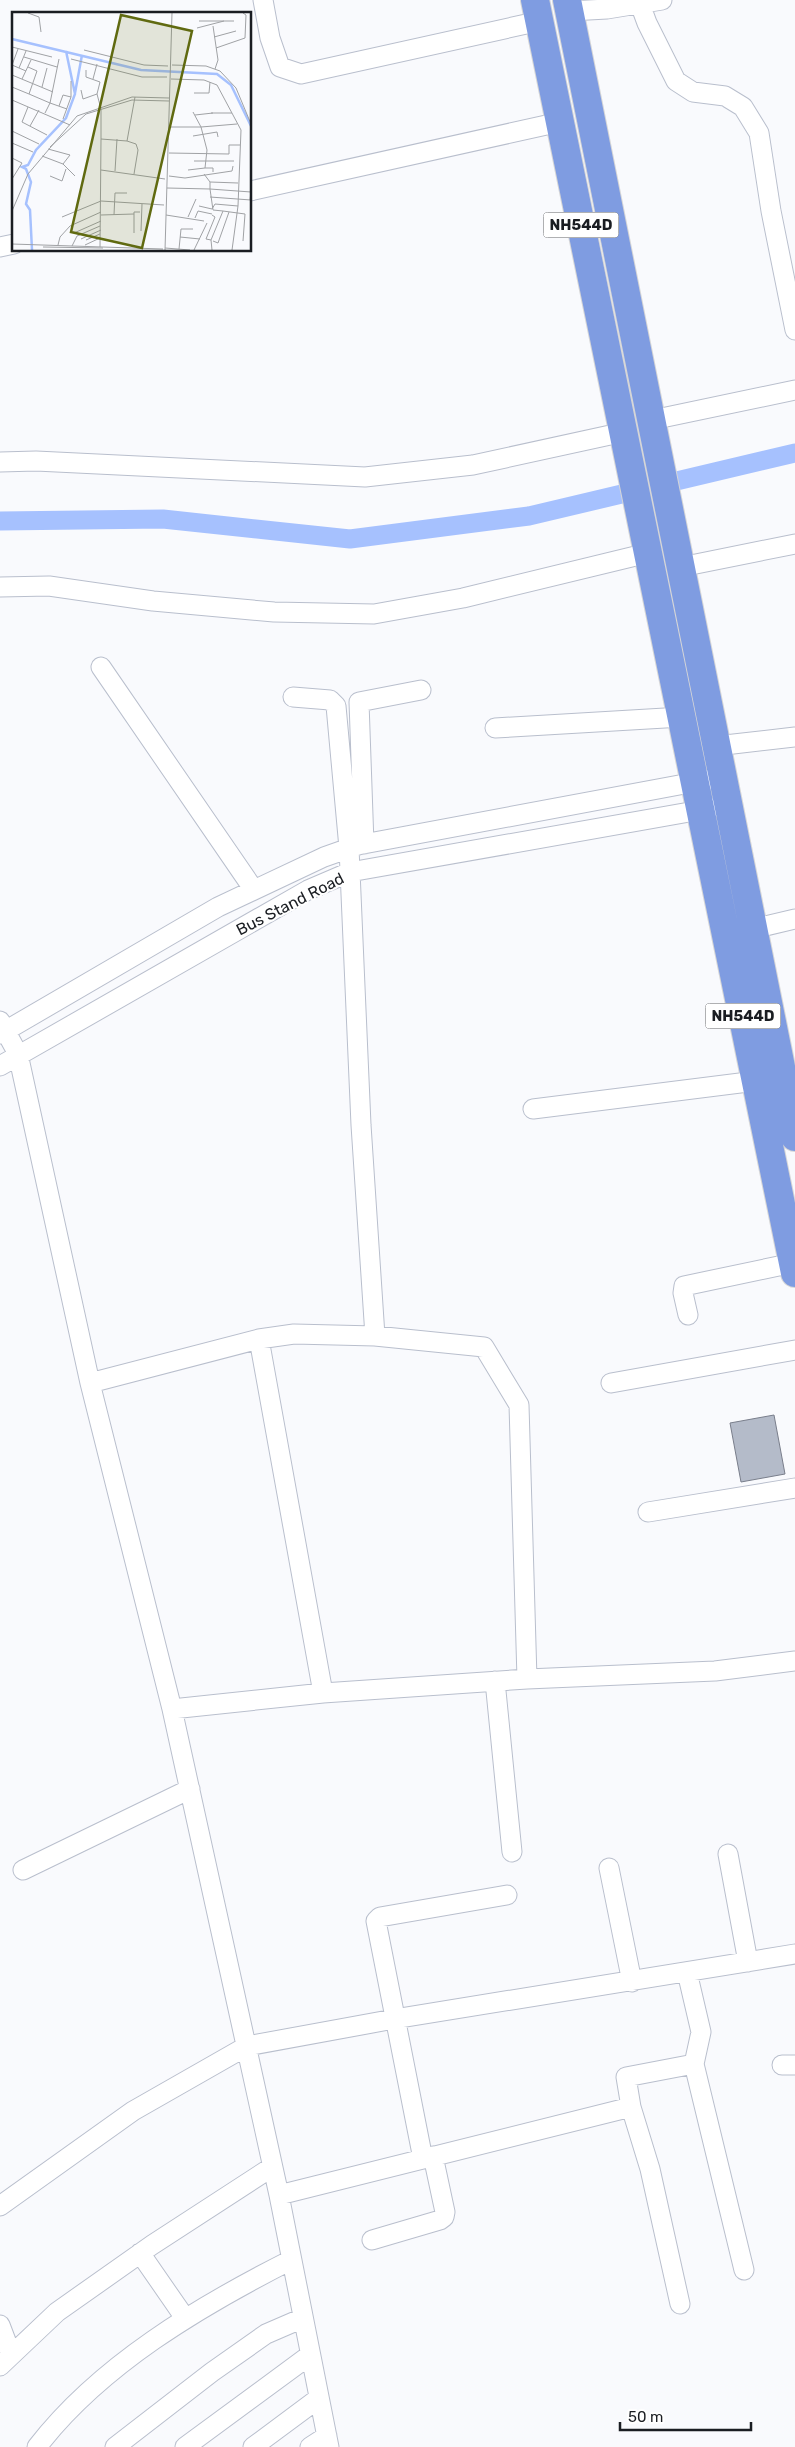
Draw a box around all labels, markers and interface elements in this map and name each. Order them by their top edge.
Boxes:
inset map [12,12,251,251]
road number: NH544D [544,212,618,238]
street label: Bus Stand Road [233,869,347,939]
road number: NH544D [706,1004,780,1028]
scale bar [620,2400,751,2432]
text: 50 m [628,2408,663,2426]

